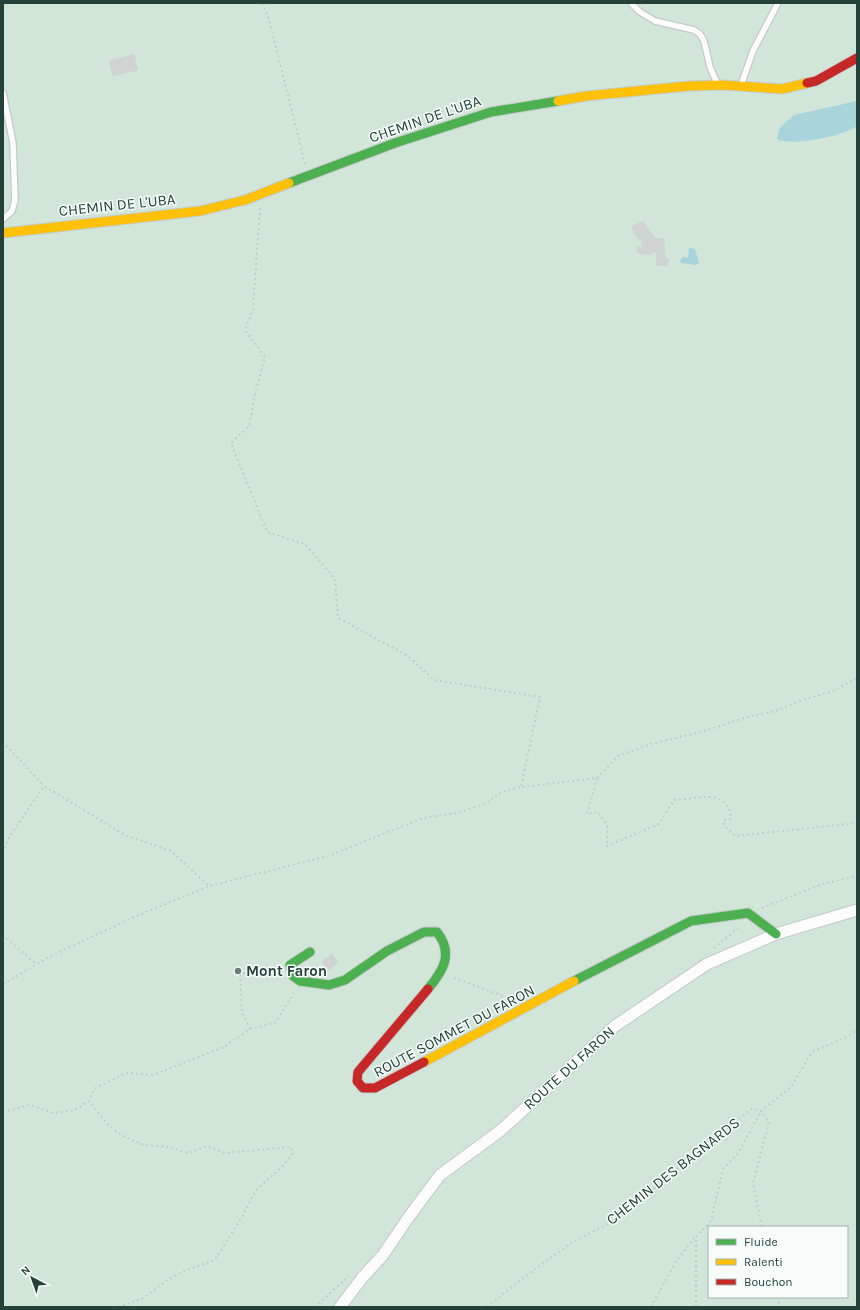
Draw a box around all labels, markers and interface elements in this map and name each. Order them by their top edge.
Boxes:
street label: CHEMIN DE L'UBA [367,91,484,147]
street label: CHEMIN DE L'UBA [58,190,177,220]
place label: Mont Faron [246,962,327,980]
marker: Mont Faron [233,966,243,976]
street label: ROUTE SOMMET DU FARON [370,981,538,1081]
street label: ROUTE DU FARON [520,1022,618,1114]
street label: CHEMIN DES BAGNARDS [603,1113,743,1229]
legend [708,1226,848,1298]
text: Fluide [744,1235,778,1249]
text: Ralenti [744,1255,783,1269]
north arrow [12,1258,52,1298]
text: N [19,1263,33,1278]
text: Bouchon [744,1275,793,1289]

